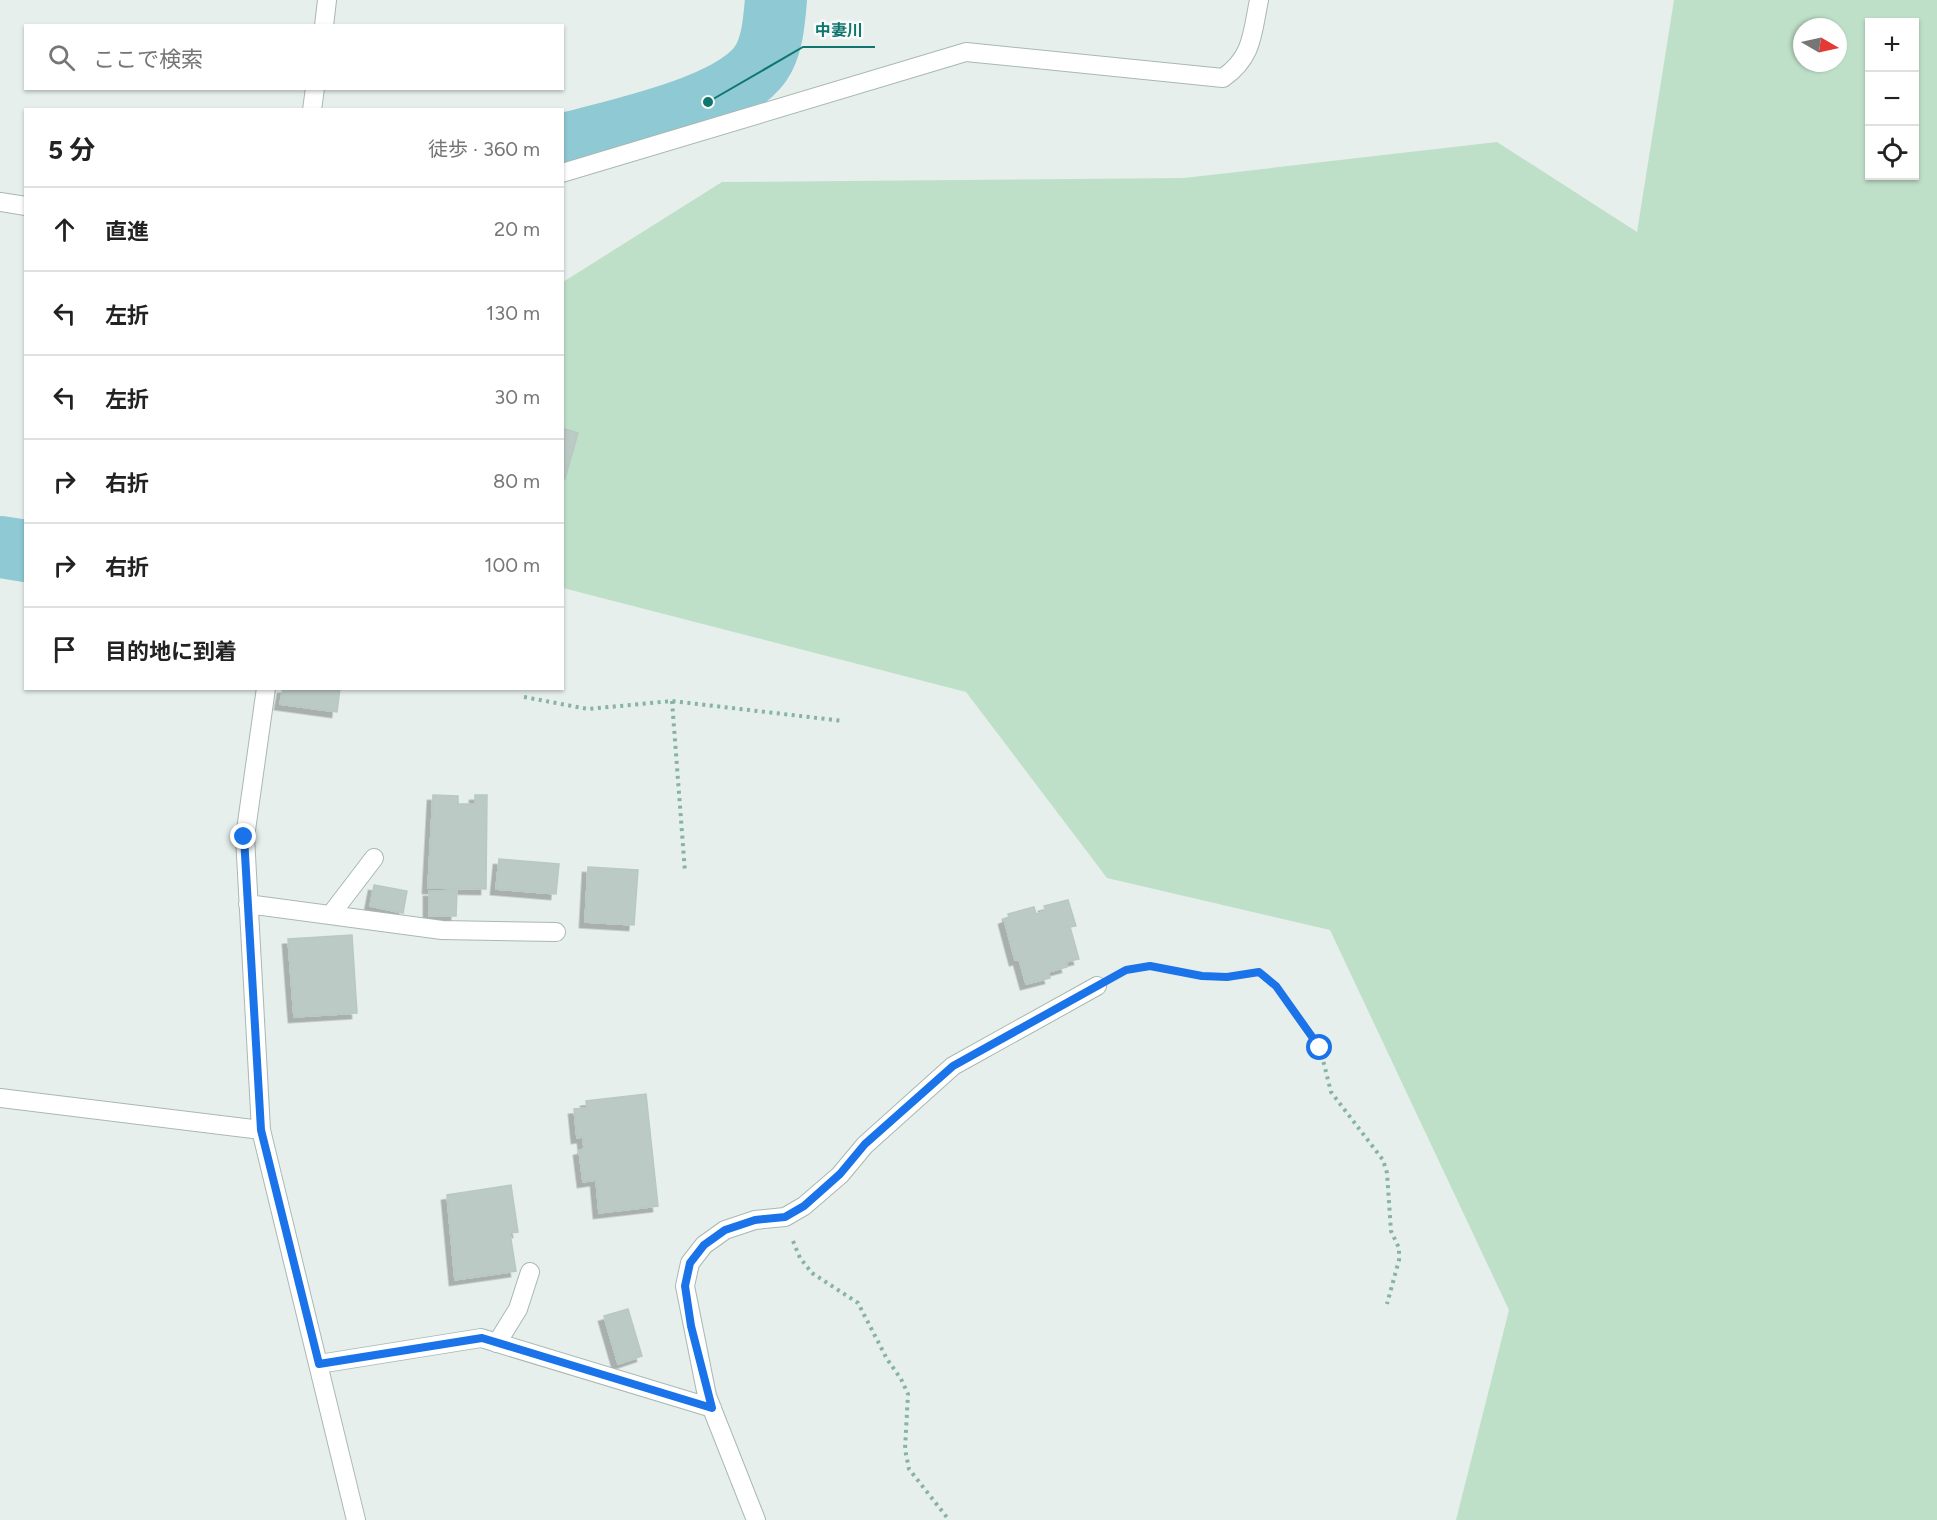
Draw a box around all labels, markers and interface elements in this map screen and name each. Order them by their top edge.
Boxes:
callout: 中妻川 [803,13,875,47]
north arrow [1793,18,1847,72]
map controls [1865,18,1919,180]
button: + [1865,18,1919,72]
text: 中妻川 [815,21,863,40]
search box [24,24,564,90]
icon: search [45,41,78,74]
text: ここで検索 [93,46,203,73]
button: − [1865,72,1919,126]
button: locate [1865,126,1919,180]
text: 5 分 [48,134,95,166]
text: 徒歩 · 360 m [428,137,540,161]
icon: ahead [48,213,81,246]
text: 20 m [494,217,540,241]
text: 直進 [105,218,149,245]
icon: left [48,297,81,330]
text: 130 m [486,301,540,325]
text: 左折 [105,302,149,329]
icon: left [48,381,81,414]
text: 30 m [494,385,540,409]
text: 左折 [105,386,149,413]
icon: right [48,465,81,498]
text: 80 m [493,469,540,493]
text: 右折 [105,470,149,497]
icon: right [48,549,81,582]
text: 100 m [484,553,540,577]
text: 右折 [105,554,149,581]
icon: arrive [48,633,81,666]
text: 目的地に到着 [105,638,237,665]
route end [230,823,256,849]
route start [1306,1034,1332,1060]

